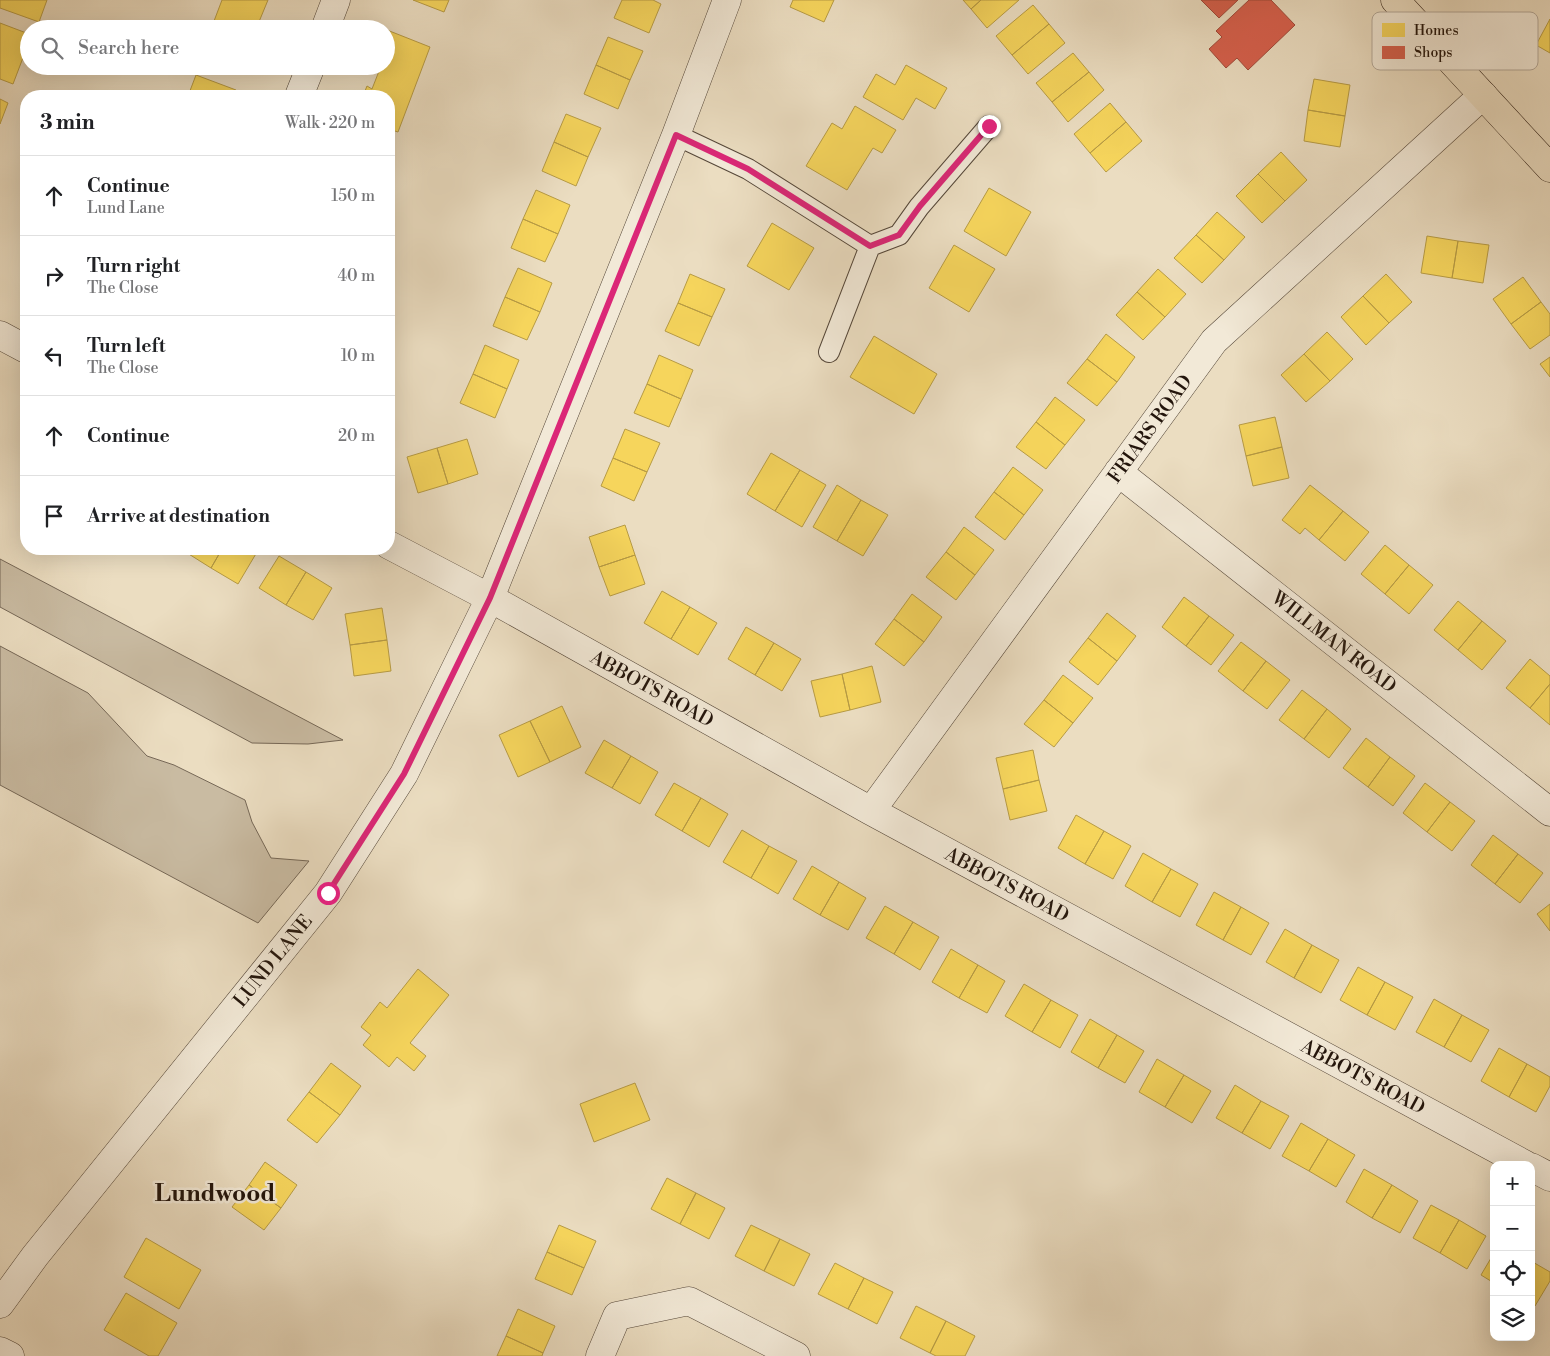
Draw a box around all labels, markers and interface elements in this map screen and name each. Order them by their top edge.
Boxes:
legend [1372,12,1538,70]
search box [20,20,395,75]
text: Homes [1414,22,1459,40]
icon: search [38,34,66,62]
text: Search here [78,36,179,60]
text: Shops [1414,44,1452,62]
text: 3 min [40,110,95,136]
text: Walk · 220 m [285,113,375,133]
route end [978,115,1001,138]
text: Continue [87,174,170,198]
icon: ahead [40,182,68,210]
text: 150 m [331,186,375,206]
text: Lund Lane [87,198,165,218]
text: Turn right [87,254,180,278]
icon: right [40,262,68,290]
text: 40 m [338,266,375,286]
text: The Close [87,278,159,298]
text: Turn left [87,334,166,358]
icon: left [40,342,68,370]
text: 10 m [341,346,375,366]
text: The Close [87,358,159,378]
street label: FRIARS ROAD [1103,370,1197,488]
icon: ahead [40,422,68,450]
text: Continue [87,424,170,448]
text: 20 m [338,426,375,446]
icon: arrive [40,502,68,530]
text: Arrive at destination [87,504,270,528]
street label: WILLMAN ROAD [1266,585,1401,698]
street label: ABBOTS ROAD [585,645,718,733]
street label: ABBOTS ROAD [940,842,1073,928]
route start [317,882,340,905]
street label: LUND LANE [228,910,318,1012]
street label: ABBOTS ROAD [1296,1034,1429,1120]
map controls [1490,1161,1535,1341]
button: + [1490,1161,1535,1206]
district label: Lundwood [155,1179,275,1209]
button: − [1490,1206,1535,1251]
button: locate [1490,1251,1535,1296]
button: layers [1490,1296,1535,1341]

